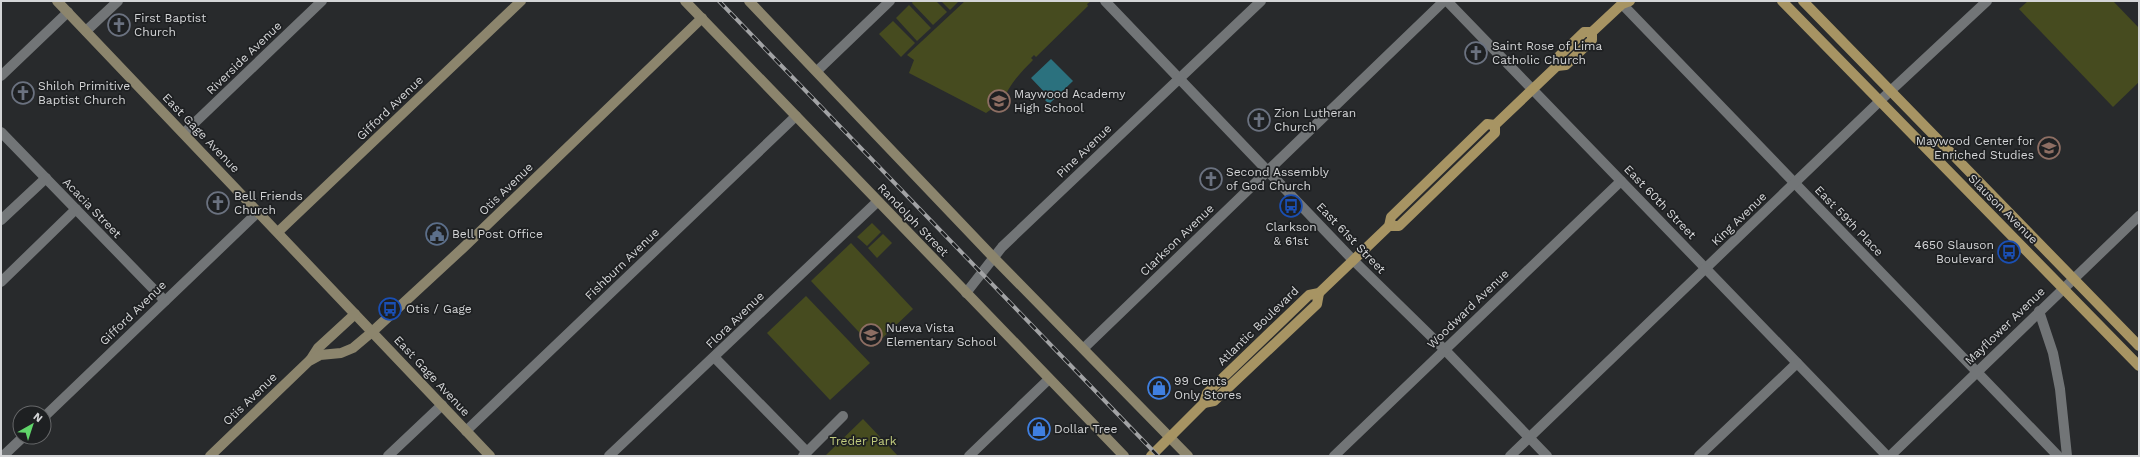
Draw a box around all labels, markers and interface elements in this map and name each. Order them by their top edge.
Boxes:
place label: First Baptist Church [134,11,206,39]
church icon: First Baptist Church [106,12,132,38]
street label: Riverside Avenue [204,19,284,97]
place label: Saint Rose of Lima Catholic Church [1492,39,1603,67]
church icon: Saint Rose of Lima Catholic Church [1463,40,1489,66]
street label: Gifford Avenue [354,73,426,143]
place label: Shiloh Primitive Baptist Church [38,79,130,107]
church icon: Shiloh Primitive Baptist Church [10,80,36,106]
place label: Maywood Academy High School [1014,87,1126,115]
school or university icon: Maywood Academy High School [986,88,1012,114]
street label: East Gage Avenue [160,90,242,176]
place label: Zion Lutheran Church [1274,106,1356,134]
church icon: Zion Lutheran Church [1246,107,1272,133]
street label: Pine Avenue [1054,121,1114,181]
place label: Maywood Center for Enriched Studies [1916,134,2034,162]
school or university icon: Maywood Center for Enriched Studies [2036,135,2062,161]
street label: Otis Avenue [476,160,536,218]
street label: East 60th Street [1621,162,1699,242]
place label: Second Assembly of God Church [1226,165,1330,193]
church icon: Second Assembly of God Church [1198,166,1224,192]
street label: Slauson Avenue [1965,171,2041,247]
street label: Acacia Street [60,175,124,241]
street label: Randolph Street [875,181,951,259]
street label: East 59th Place [1812,183,1886,259]
place label: Bell Friends Church [234,189,303,217]
street label: King Avenue [1709,189,1769,249]
church icon: Bell Friends Church [205,190,231,216]
bus stop icon: Clarkson & 61st [1278,193,1304,219]
street label: East 61st Street [1314,200,1388,276]
street label: Clarkson Avenue [1137,201,1217,279]
place label: Clarkson & 61st [1265,220,1317,248]
public building icon: Bell Post Office [424,221,450,247]
street label: Fishburn Avenue [582,225,662,303]
place label: Bell Post Office [452,227,543,241]
place label: 4650 Slauson Boulevard [1914,238,1994,266]
bus stop icon: 4650 Slauson Boulevard [1996,239,2022,265]
street label: Woodward Avenue [1424,266,1512,352]
street label: Gifford Avenue [97,278,169,348]
street label: Atlantic Boulevard [1215,284,1301,368]
street label: Mayflower Avenue [1962,284,2048,368]
street label: Flora Avenue [703,289,767,351]
bus stop icon: Otis / Gage [377,296,403,322]
place label: Otis / Gage [406,302,472,316]
place label: Nueva Vista Elementary School [886,321,997,349]
school or university icon: Nueva Vista Elementary School [858,322,884,348]
street label: East Gage Avenue [391,333,473,419]
street label: Otis Avenue [220,370,280,428]
place label: 99 Cents Only Stores [1174,374,1242,402]
shop icon: 99 Cents Only Stores [1146,375,1172,401]
north arrow [12,405,52,445]
text: N [31,410,45,425]
shop icon: Dollar Tree [1026,416,1052,442]
place label: Dollar Tree [1054,422,1117,436]
park label: Treder Park [829,434,897,448]

